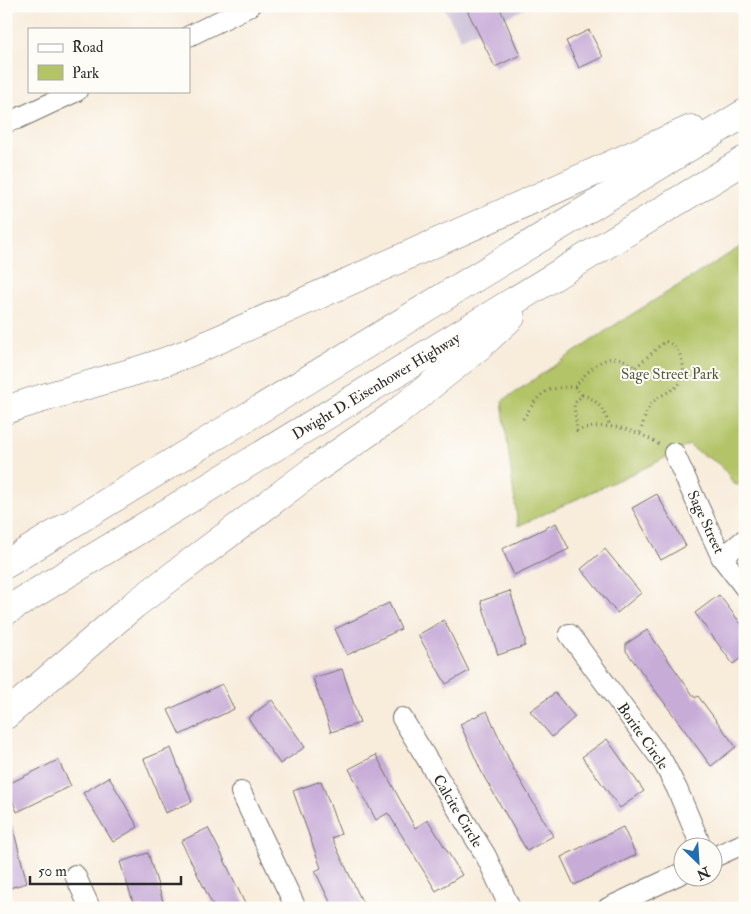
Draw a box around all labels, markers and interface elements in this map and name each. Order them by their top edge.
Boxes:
legend [28,28,190,92]
text: Road [72,38,104,57]
text: Park [72,64,99,83]
street label: Dwight D. Eisenhower Highway [289,328,464,444]
park label: Sage Street Park [621,365,719,384]
street label: Sage Street [683,488,728,557]
street label: Borite Circle [613,699,673,773]
street label: Calcite Circle [428,771,487,851]
north arrow [674,836,724,886]
scale bar [30,854,181,886]
text: 50 m [38,862,67,881]
text: N [694,863,713,884]

